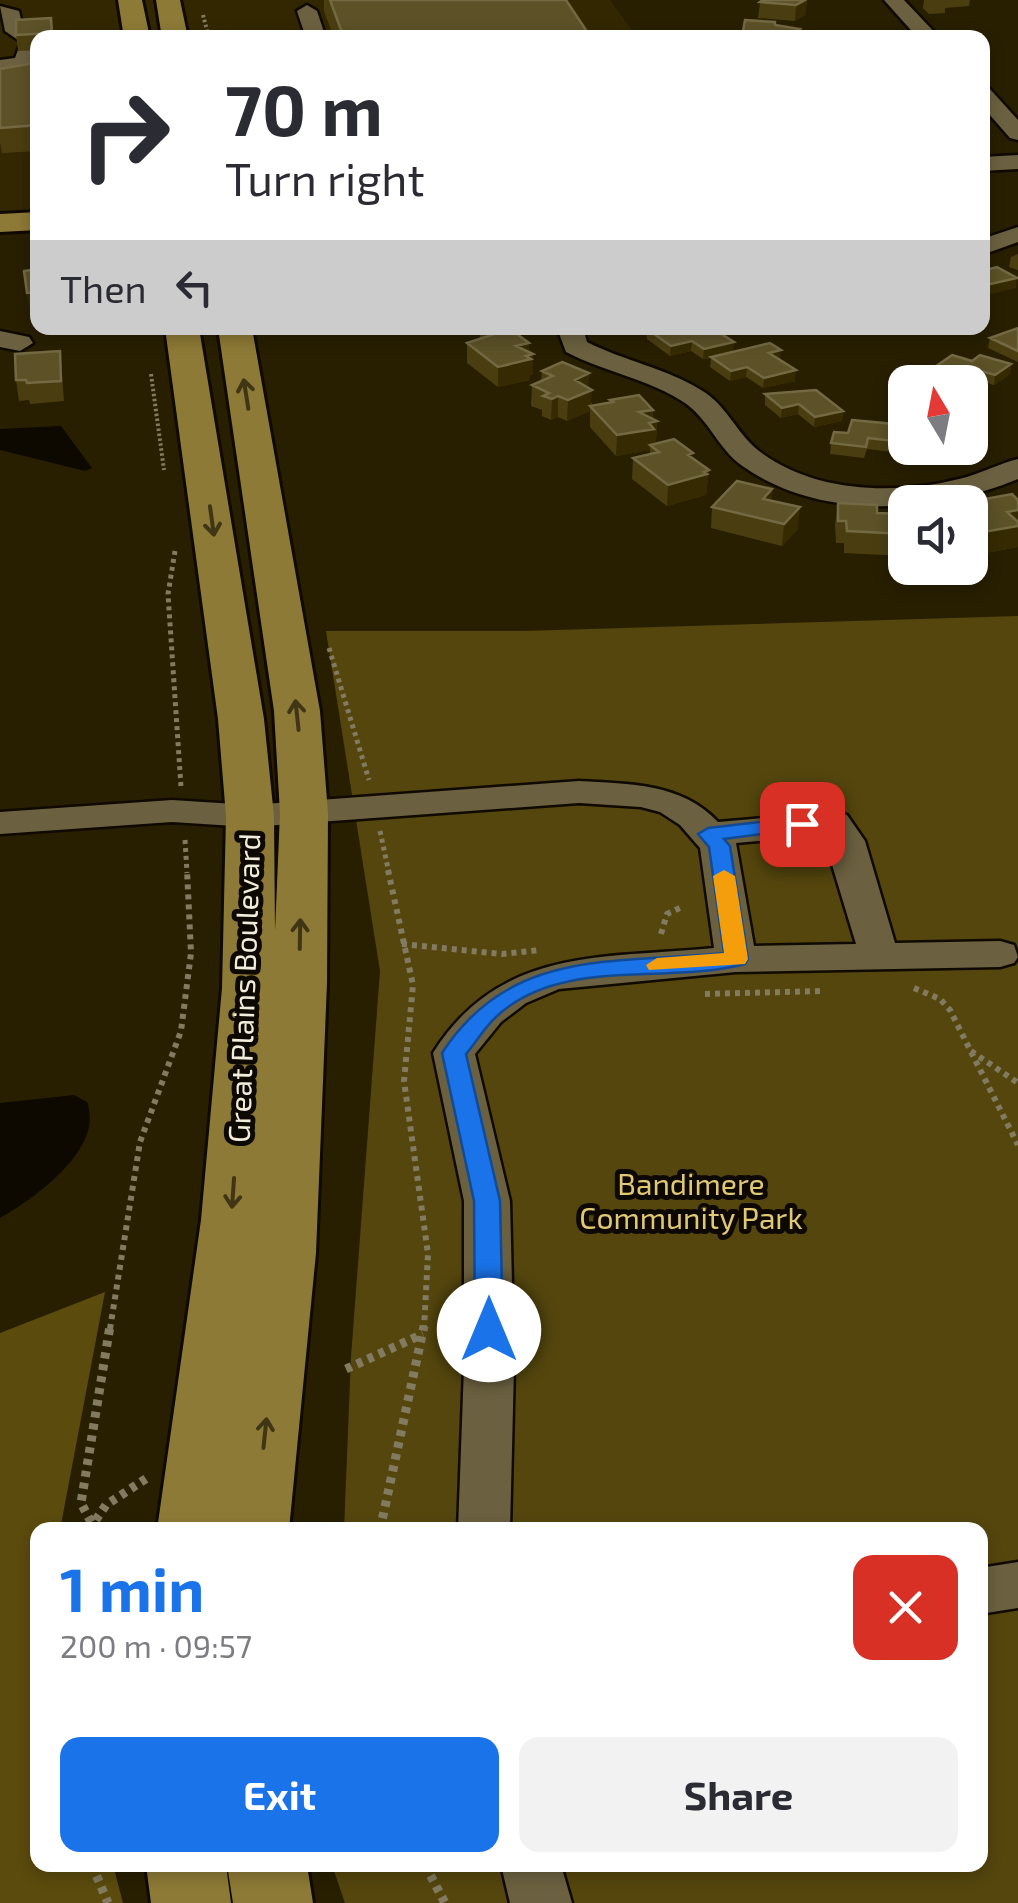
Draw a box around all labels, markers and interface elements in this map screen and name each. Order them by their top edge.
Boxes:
text: 70 m [225,66,383,150]
icon: right [60,70,190,200]
text: Turn right [225,151,425,205]
icon: left [167,260,222,315]
text: Then [60,265,147,311]
north arrow [888,365,988,465]
map controls [888,365,988,585]
one-way arrow [236,379,254,411]
button: sound [888,485,988,585]
one-way arrow [203,504,221,537]
one-way arrow [287,700,306,732]
pin [760,782,845,867]
icon: arrive [775,797,830,852]
street label: Great Plains Boulevard [220,833,266,1143]
one-way arrow [290,919,309,951]
park label: Bandimere Community Park [579,1165,803,1235]
one-way arrow [223,1177,242,1209]
position arrow [437,1278,541,1382]
one-way arrow [256,1417,275,1450]
text: 1 min [60,1552,204,1624]
button: close [853,1555,958,1660]
text: 200 m · 09:57 [60,1626,252,1664]
button: Exit [60,1737,499,1852]
button: Share [519,1737,958,1852]

